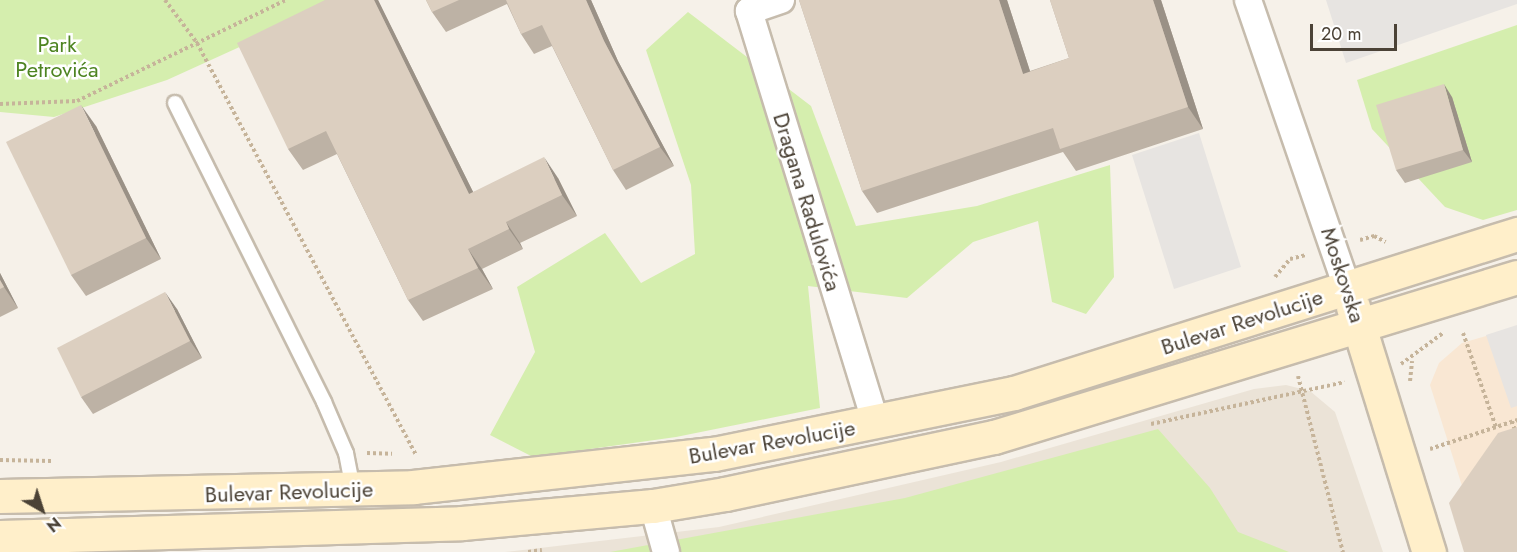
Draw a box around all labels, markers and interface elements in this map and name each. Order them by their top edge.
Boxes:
scale bar [1313,12,1400,50]
text: 20 m [1321,21,1361,47]
park label: Park Petrovića [15,31,99,82]
street label: Dragana Radulovića [767,110,847,294]
street label: Moskovska [1315,224,1371,326]
street label: Bulevar Revolucije [1158,283,1326,361]
street label: Bulevar Revolucije [687,414,857,470]
street label: Bulevar Revolucije [204,476,374,508]
north arrow [12,480,72,540]
text: N [41,511,66,537]

